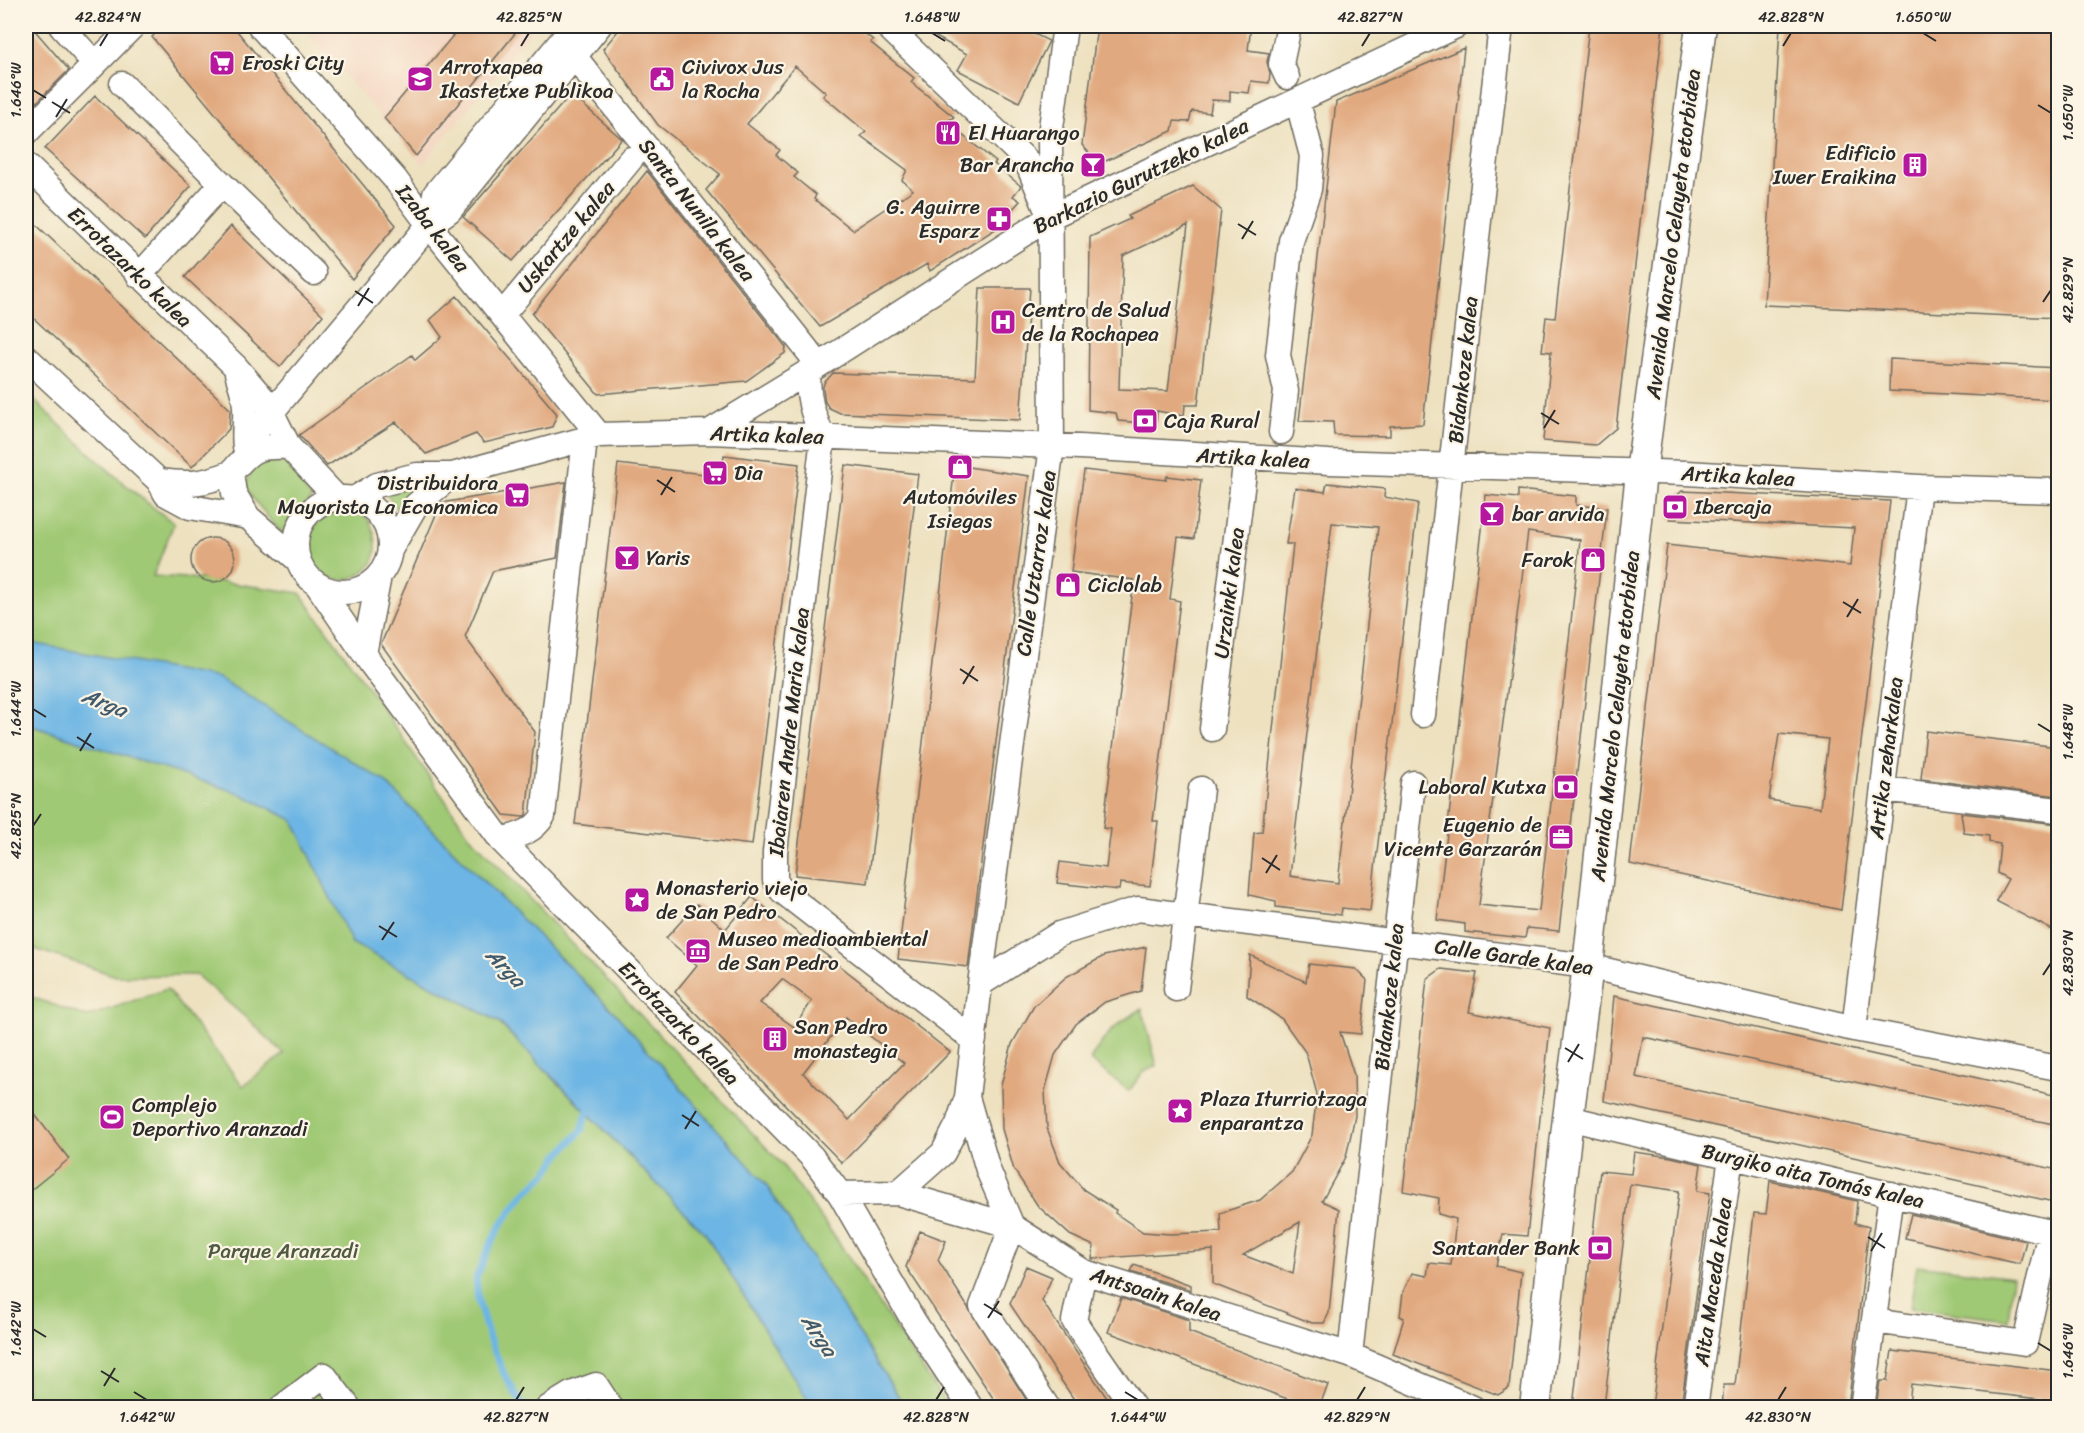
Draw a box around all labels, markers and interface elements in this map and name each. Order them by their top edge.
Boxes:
text: 42.824°N [75,4,142,30]
text: 42.825°N [496,4,563,30]
text: 1.648°W [904,4,960,30]
text: 42.827°N [1337,4,1403,30]
text: 42.828°N [1758,4,1825,30]
text: 1.650°W [1895,4,1951,30]
place label: Eroski City [242,44,344,82]
supermarket icon: Eroski City [207,48,237,78]
place label: Arrotxapea Ikastetxe Publikoa [439,48,614,110]
place label: Civivox Jus la Rocha [682,48,784,110]
text: 1.646°W [3,62,29,118]
school or university icon: Arrotxapea Ikastetxe Publikoa [405,64,435,94]
public building icon: Civivox Jus la Rocha [647,64,677,94]
street label: Avenida Marcelo Celayeta etorbidea [1634,66,1712,402]
text: 1.650°W [2055,85,2081,141]
street label: Barkazio Gurutzeko kalea [1026,107,1256,245]
place label: El Huarango [968,114,1080,152]
restaurant icon: El Huarango [933,118,963,148]
street label: Santa Nunila kalea [628,130,766,291]
place label: Edificio Iwer Eraikina [1772,134,1896,196]
place label: Bar Arancha [960,146,1074,184]
bar icon: Bar Arancha [1078,150,1108,180]
building icon: Edificio Iwer Eraikina [1900,150,1930,180]
street label: Uskartze kalea [507,171,625,302]
street label: Izaba kalea [385,174,481,281]
place label: G. Aguirre Esparz [886,188,981,250]
street label: Errotazarko kalea [58,197,202,338]
pharmacy icon: G. Aguirre Esparz [984,204,1014,234]
text: 42.829°N [2055,256,2081,323]
place label: Centro de Salud de la Rochapea [1022,291,1172,353]
street label: Bidankoze kalea [1436,294,1490,446]
hospital icon: Centro de Salud de la Rochapea [988,307,1018,337]
place label: Caja Rural [1164,402,1261,440]
bank icon: Caja Rural [1130,406,1160,436]
street label: Artika kalea [709,414,825,456]
street label: Artika kalea [1194,436,1311,480]
shop icon: Automóviles Isiegas [945,452,975,482]
place label: Dia [734,454,763,492]
street label: Artika kalea [1679,454,1796,498]
supermarket icon: Dia [700,458,730,488]
place label: Distribuidora Mayorista La Economica [277,464,498,526]
street label: Calle Uztarroz kalea [1004,467,1068,658]
place label: Automóviles Isiegas [902,478,1017,540]
supermarket icon: Distribuidora Mayorista La Economica [502,480,532,510]
place label: Ibercaja [1693,488,1772,526]
bank icon: Ibercaja [1660,492,1690,522]
place label: bar arvida [1512,495,1605,533]
bar icon: bar arvida [1477,499,1507,529]
street label: Urzainki kalea [1202,525,1256,661]
place label: Yaris [646,539,690,577]
place label: Farok [1522,541,1574,579]
bar icon: Yaris [612,543,642,573]
shop icon: Farok [1578,545,1608,575]
street label: Avenida Marcelo Celayeta etorbidea [1579,548,1651,884]
place label: Ciclolab [1088,566,1163,604]
shop icon: Ciclolab [1053,570,1083,600]
street label: Ibaiaren Andre Maria kalea [757,605,821,860]
street label: Artika zeharkalea [1857,674,1915,842]
water label: Arga [75,675,135,730]
text: 1.644°W [3,680,29,737]
text: 1.648°W [2055,704,2081,760]
place label: Laboral Kutxa [1418,768,1546,806]
bank icon: Laboral Kutxa [1551,772,1581,802]
text: 42.825°N [3,792,29,859]
place label: Eugenio de Vicente Garzarán [1384,806,1542,868]
office icon: Eugenio de Vicente Garzarán [1546,822,1576,852]
place label: Monasterio viejo de San Pedro [656,869,808,931]
place icon: Monasterio viejo de San Pedro [622,885,652,915]
place label: Museo medioambiental de San Pedro [718,920,929,982]
street label: Bidankoze kalea [1362,921,1416,1073]
street label: Calle Garde kalea [1432,927,1596,987]
text: 42.830°N [2055,929,2081,996]
museum icon: Museo medioambiental de San Pedro [683,936,713,966]
water label: Arga [475,937,537,999]
street label: Errotazarko kalea [609,951,750,1095]
place label: San Pedro monastegia [794,1008,898,1070]
building icon: San Pedro monastegia [760,1024,790,1054]
place label: Plaza Iturriotzaga enparantza [1200,1080,1368,1142]
place label: Complejo Deportivo Aranzadi [132,1086,309,1148]
place icon: Plaza Iturriotzaga enparantza [1165,1096,1195,1126]
sports icon: Complejo Deportivo Aranzadi [97,1102,127,1132]
street label: Burgiko aita Tomás kalea [1698,1132,1929,1220]
street label: Aita Maceda kalea [1682,1195,1744,1370]
place label: Santander Bank [1432,1229,1581,1267]
park label: Parque Aranzadi [208,1232,359,1270]
bank icon: Santander Bank [1585,1233,1615,1263]
street label: Antsoain kalea [1085,1255,1227,1333]
text: 1.642°W [3,1301,29,1357]
water label: Arga [790,1305,849,1367]
text: 1.646°W [2055,1323,2081,1379]
text: 1.642°W [119,1404,175,1430]
text: 42.827°N [483,1404,549,1430]
text: 42.828°N [903,1404,970,1430]
text: 1.644°W [1110,1404,1167,1430]
text: 42.829°N [1324,1404,1391,1430]
text: 42.830°N [1745,1404,1812,1430]

